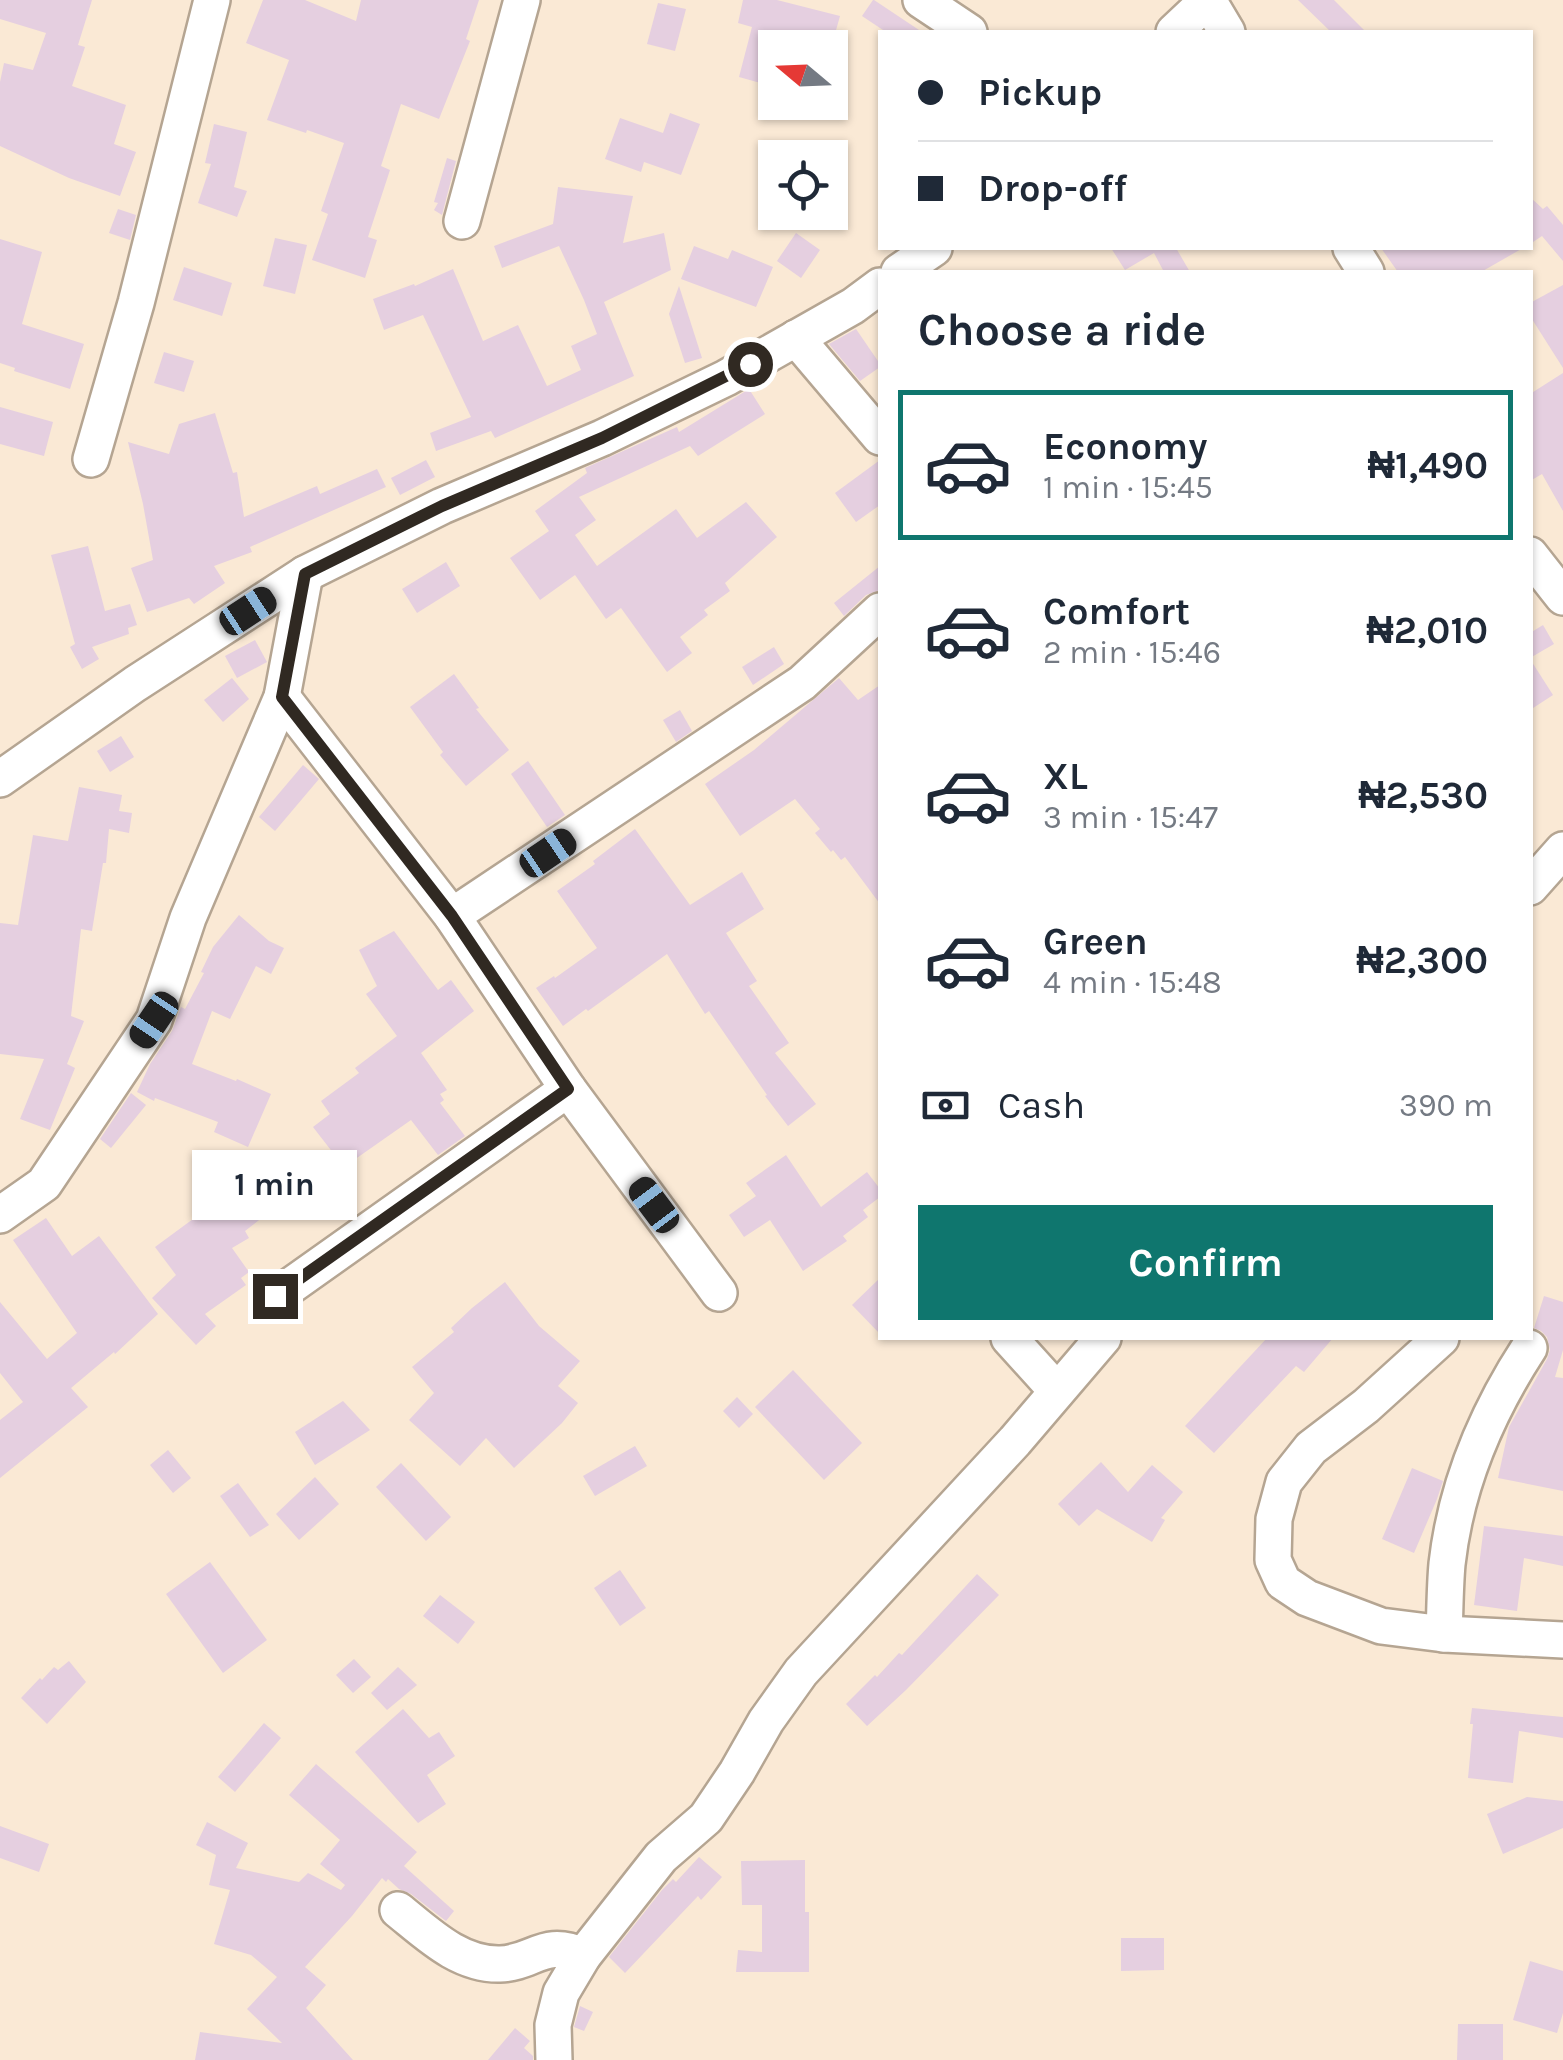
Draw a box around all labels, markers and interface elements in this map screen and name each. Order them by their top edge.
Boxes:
north arrow [758,30,848,120]
map controls [758,30,848,230]
text: Pickup [978,70,1102,115]
button: locate [758,140,848,230]
text: Drop-off [978,166,1127,211]
text: Choose a ride [918,304,1206,356]
route start [728,342,773,387]
icon: car [923,420,1013,510]
text: Economy [1043,424,1207,469]
text: ₦1,490 [1368,443,1488,488]
text: 1 min · 15:45 [1043,469,1213,506]
car [215,582,281,640]
icon: car [923,585,1013,675]
text: Comfort [1043,589,1190,634]
text: ₦2,010 [1366,608,1488,653]
text: 2 min · 15:46 [1043,634,1221,671]
icon: car [923,750,1013,840]
text: XL [1043,754,1088,799]
text: ₦2,530 [1358,773,1488,818]
text: 3 min · 15:47 [1043,799,1218,836]
car [515,824,581,882]
icon: car [923,915,1013,1005]
text: Green [1043,919,1148,964]
text: ₦2,300 [1356,938,1488,983]
text: 4 min · 15:48 [1043,964,1222,1001]
car [125,987,183,1053]
icon: cash [918,1078,973,1133]
text: Cash [998,1083,1085,1128]
text: 390 m [1399,1087,1493,1124]
callout: 1 min [192,1151,358,1221]
text: 1 min [234,1166,315,1203]
car [624,1172,684,1238]
button: Confirm [918,1205,1493,1320]
route end [253,1274,298,1319]

